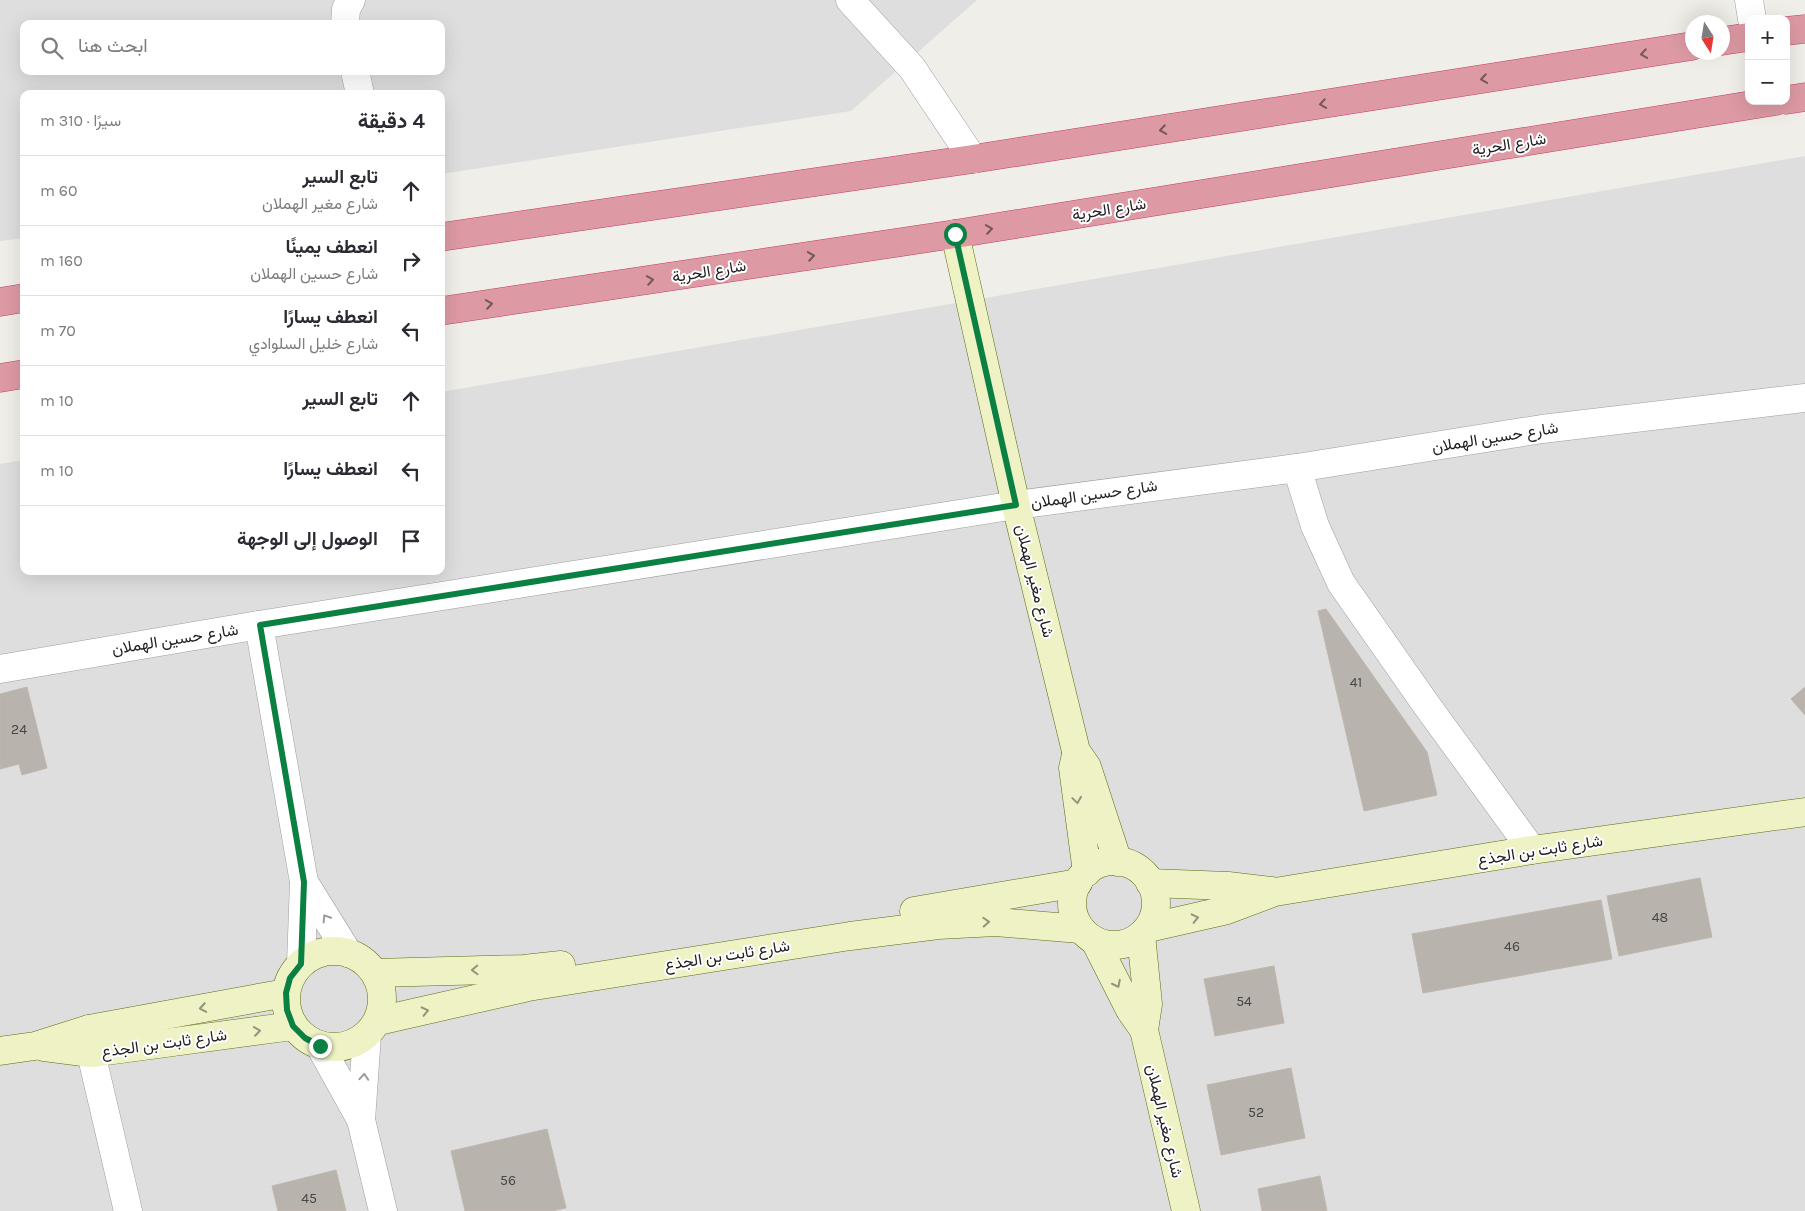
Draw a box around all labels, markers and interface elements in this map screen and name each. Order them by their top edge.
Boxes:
north arrow [1685,15,1730,60]
map controls [1745,15,1790,105]
button: + [1745,15,1790,60]
search box [20,20,445,75]
icon: search [38,34,66,62]
text: ابحث هنا [78,35,148,57]
one-way arrow [1640,48,1649,58]
button: − [1745,60,1790,105]
one-way arrow [1479,73,1487,84]
one-way arrow [1319,99,1328,109]
text: 4 دقيقة [358,109,425,133]
text: سيرًا · 310 m [40,111,121,130]
one-way arrow [1158,124,1167,134]
street label: شارع الحرية [1471,129,1548,161]
text: تابع السير [302,166,378,188]
icon: ahead [397,177,425,205]
text: 60 m [40,181,77,200]
text: شارع مغير الهملان [262,194,378,213]
street label: شارع الحرية [1071,194,1148,226]
route start [944,223,967,246]
one-way arrow [984,224,993,234]
text: انعطف يمينًا [286,236,378,258]
icon: right [397,247,425,275]
text: 160 m [40,251,83,270]
one-way arrow [806,251,815,261]
street label: شارع الحرية [671,256,748,288]
text: شارع حسين الهملان [250,264,378,283]
one-way arrow [646,275,654,286]
one-way arrow [486,299,494,310]
text: انعطف يسارًا [283,306,378,328]
icon: left [397,317,425,345]
text: 70 m [40,321,76,340]
text: شارع خليل السلوادي [249,334,378,353]
icon: ahead [397,387,425,415]
text: تابع السير [302,388,378,410]
text: 10 m [40,391,74,410]
street label: شارع حسين الهملان [1430,418,1560,458]
icon: left [397,457,425,485]
text: انعطف يسارًا [283,458,378,480]
text: 10 m [40,461,74,480]
street label: شارع حسين الهملان [1029,476,1159,514]
street label: شارع مغير الهملان [1010,522,1058,640]
icon: arrive [397,527,425,555]
text: الوصول إلى الوجهة [237,528,378,550]
street label: شارع حسين الهملان [110,620,240,660]
house number: 41 [1350,674,1362,691]
house number: 24 [11,721,27,738]
one-way arrow [1071,796,1082,804]
street label: شارع ثابت بن الجذع [1476,831,1604,871]
house number: 48 [1652,909,1668,926]
one-way arrow [1191,913,1200,923]
one-way arrow [322,914,332,923]
one-way arrow [983,917,991,928]
street label: شارع ثابت بن الجذع [663,936,791,976]
house number: 46 [1504,938,1520,955]
one-way arrow [471,965,479,975]
one-way arrow [1111,979,1121,988]
house number: 54 [1236,993,1252,1010]
one-way arrow [199,1003,208,1013]
one-way arrow [421,1006,430,1016]
street label: شارع ثابت بن الجذع [100,1025,228,1063]
one-way arrow [253,1026,261,1037]
route end [309,1035,332,1058]
street label: شارع مغير الهملان [1141,1062,1187,1180]
one-way arrow [359,1073,370,1081]
house number: 52 [1248,1104,1264,1121]
house number: 56 [500,1172,516,1189]
house number: 45 [301,1190,317,1207]

